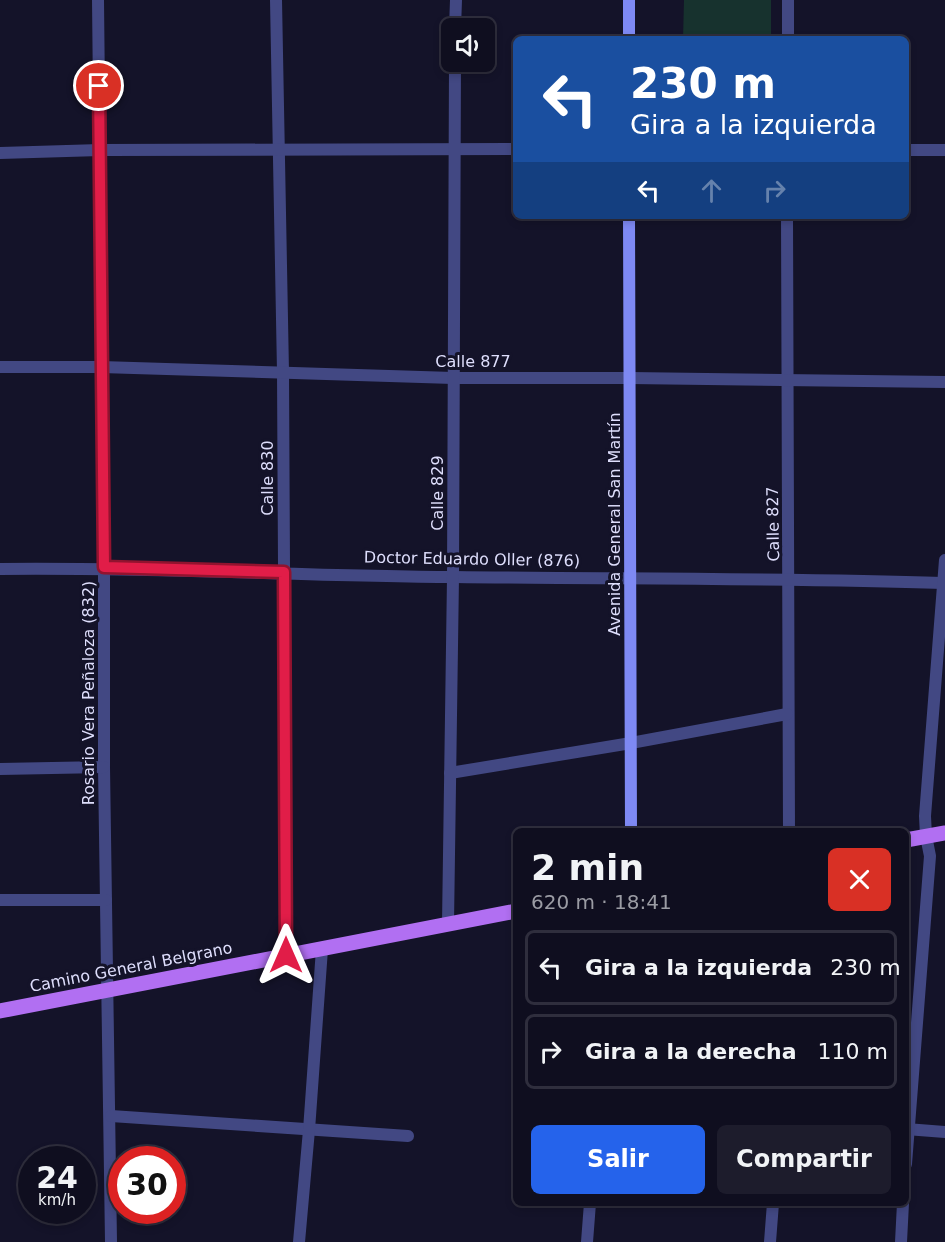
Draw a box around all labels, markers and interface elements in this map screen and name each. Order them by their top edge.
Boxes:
map controls [441,18,495,72]
button: sound [441,18,495,72]
text: 230 m [630,59,776,108]
pin [73,60,124,111]
icon: left [531,60,609,138]
icon: arrive [82,69,115,102]
text: Gira a la izquierda [630,109,877,140]
icon: left [632,174,665,207]
icon: ahead [695,174,728,207]
icon: right [758,174,791,207]
street label: Calle 877 [435,352,511,371]
street label: Avenida General San Martín [605,412,624,636]
street label: Calle 830 [258,440,277,516]
street label: Calle 829 [428,455,447,531]
street label: Calle 827 [763,486,783,562]
street label: Doctor Eduardo Oller (876) [364,548,580,570]
street label: Rosario Vera Peñaloza (832) [79,581,98,805]
text: 2 min [531,847,644,888]
button: close [828,848,891,911]
text: 620 m · 18:41 [531,890,672,914]
position arrow [254,923,318,987]
street label: Camino General Belgrano [28,938,234,996]
icon: left [534,951,567,984]
text: Gira a la izquierda [585,955,812,980]
text: 230 m [830,955,901,980]
icon: right [534,1035,567,1068]
text: Gira a la derecha [585,1039,797,1064]
text: 110 m [818,1039,888,1064]
button: Salir [531,1125,705,1194]
button: Compartir [717,1125,891,1194]
speed limit sign: 30 [108,1146,186,1224]
text: 24 [36,1160,78,1195]
text: km/h [38,1191,76,1209]

